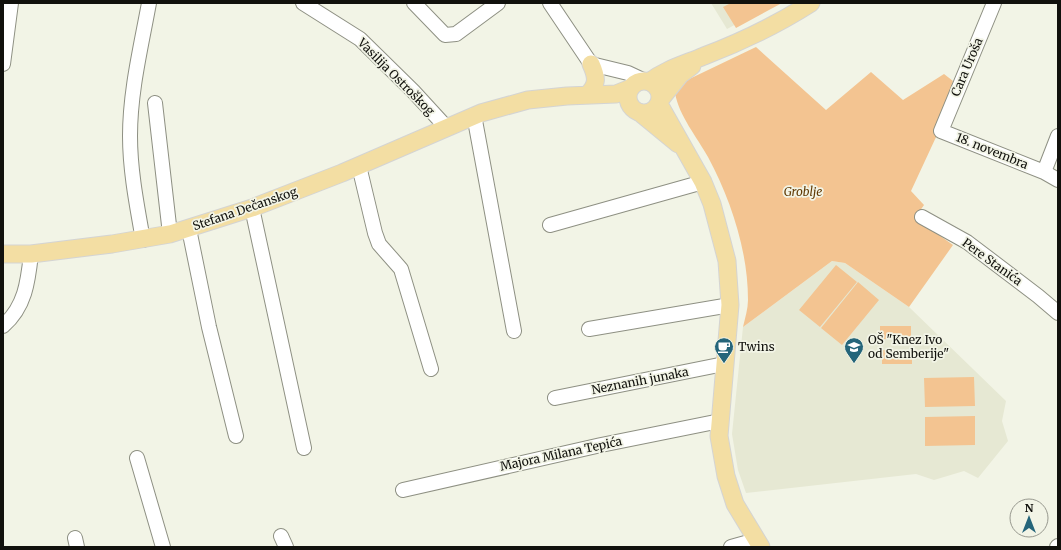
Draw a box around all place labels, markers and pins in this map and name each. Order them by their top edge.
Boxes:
place label: OŠ "Knez Ivo od Semberije" [868,331,949,361]
cafe icon: Twins [713,336,735,364]
school or university icon: OŠ "Knez Ivo od Semberije" [843,336,865,364]
place label: Twins [738,339,775,354]

